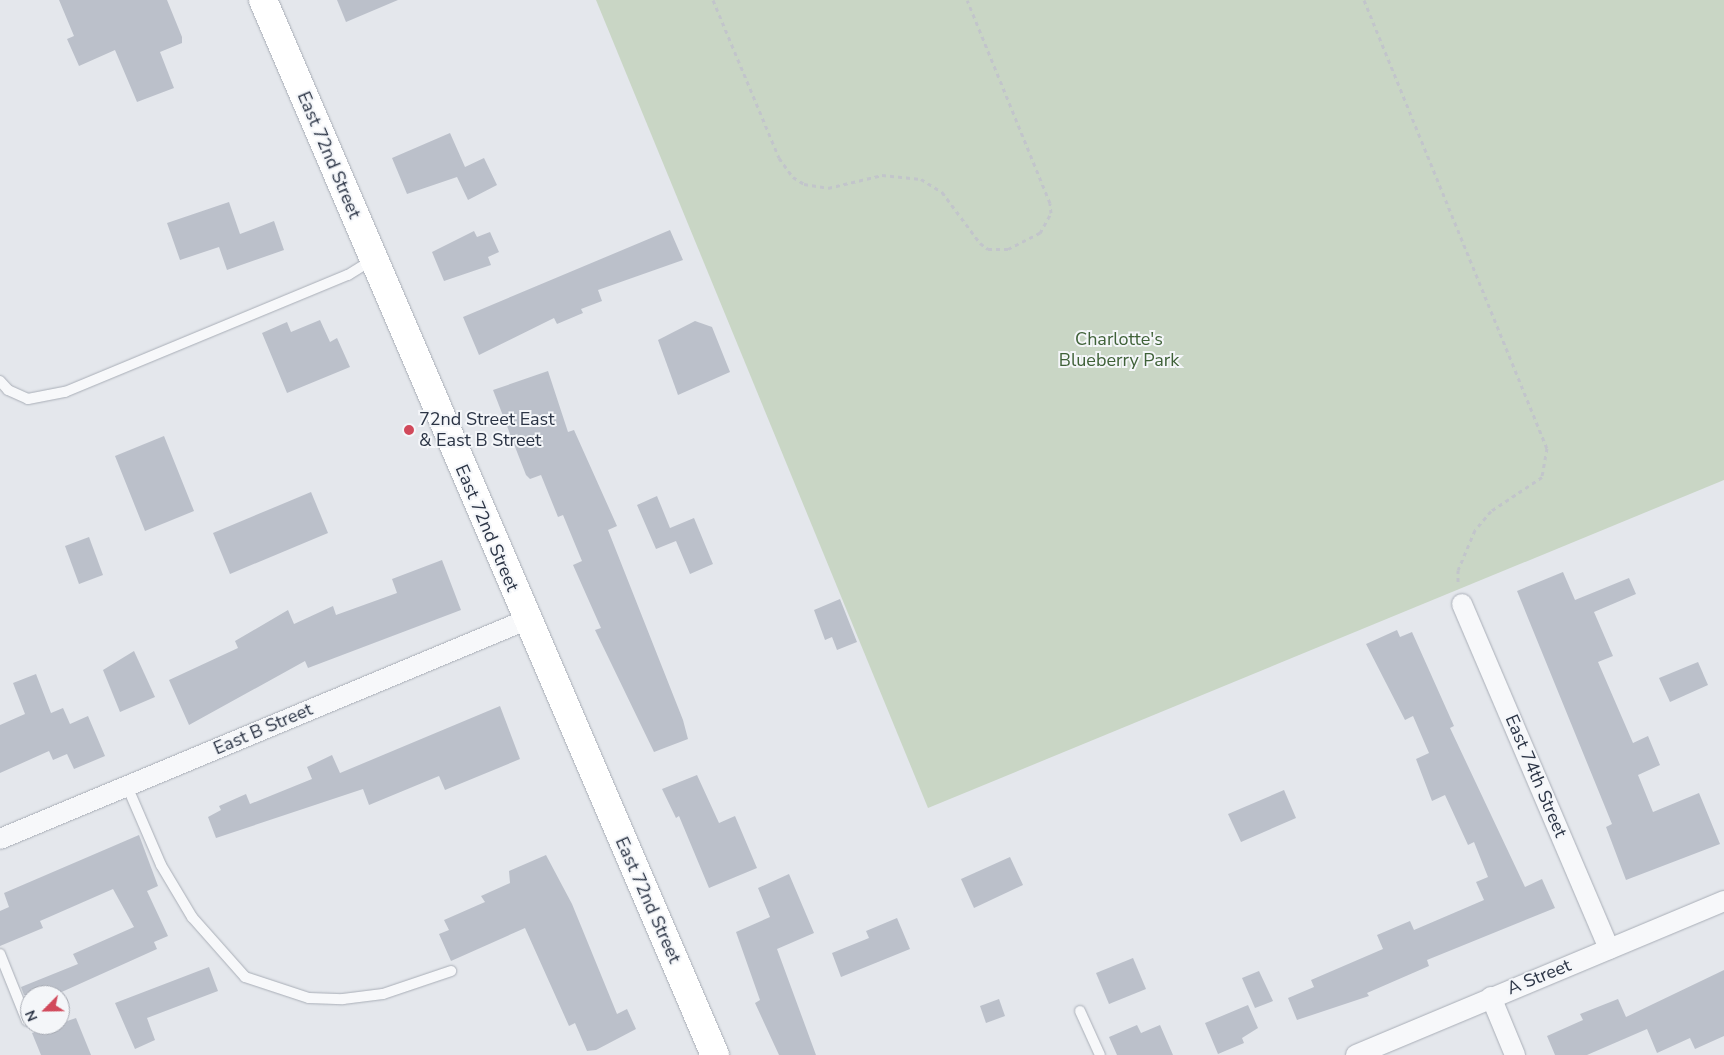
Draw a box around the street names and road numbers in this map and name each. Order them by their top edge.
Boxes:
street label: East 72nd Street [293,88,365,222]
street label: East 72nd Street [451,461,523,595]
street label: East B Street [210,698,316,760]
street label: East 74th Street [1500,711,1572,841]
street label: East 72nd Street [611,834,685,966]
street label: A Street [1504,954,1574,1000]

